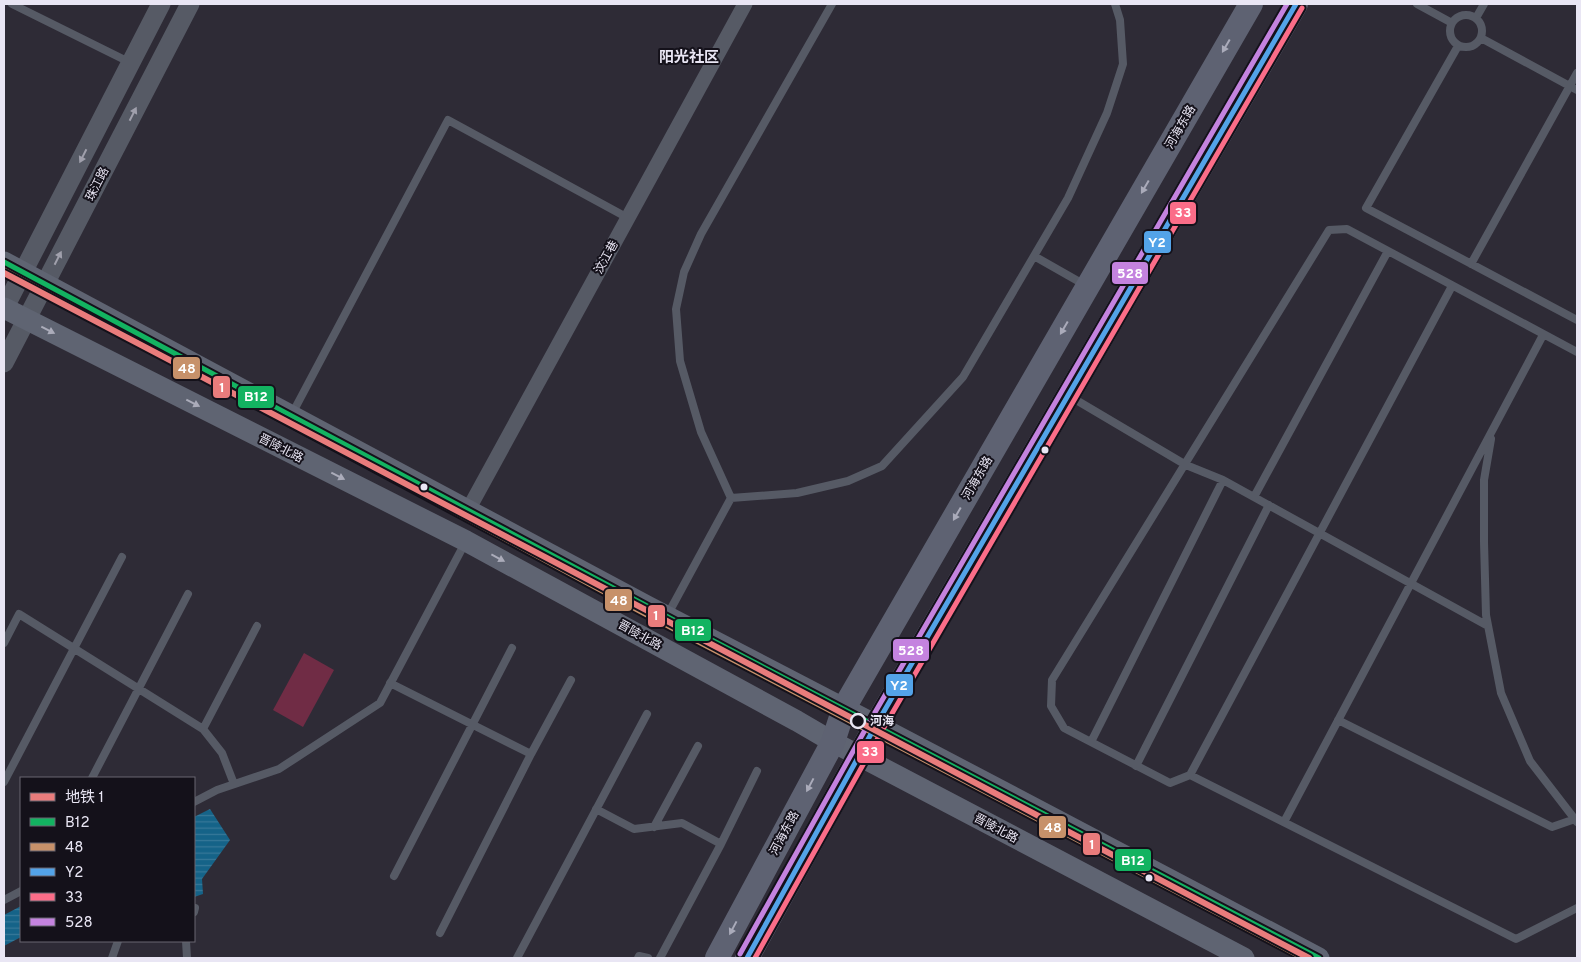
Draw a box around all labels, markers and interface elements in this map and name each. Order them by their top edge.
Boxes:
one-way arrow [1222,39,1231,53]
district label: 阳光社区 [659,48,719,68]
street label: 河海东路 [1162,103,1200,152]
one-way arrow [129,107,137,121]
one-way arrow [79,149,87,163]
street label: 珠江路 [83,165,113,204]
one-way arrow [1141,180,1150,193]
line badge: 33 [1169,201,1197,225]
text: 33 [1175,205,1191,222]
line badge: Y2 [1143,230,1172,254]
text: Y2 [1148,235,1166,252]
street label: 汶江巷 [591,238,623,277]
one-way arrow [54,251,62,265]
line badge: 528 [1111,261,1149,285]
text: 528 [1117,266,1143,283]
one-way arrow [1060,320,1068,335]
one-way arrow [40,326,55,334]
line badge: 48 [172,356,201,380]
text: 48 [178,361,196,378]
line badge: 1 [212,375,231,399]
text: 1 [219,380,225,397]
line badge: B12 [237,385,275,409]
text: B12 [244,389,268,406]
one-way arrow [185,399,200,407]
street label: 晋陵北路 [256,431,306,467]
unlabelled marker [1040,445,1050,455]
street label: 河海东路 [959,454,997,503]
one-way arrow [330,472,345,480]
unlabelled marker [419,482,429,492]
one-way arrow [952,507,961,520]
one-way arrow [491,554,505,563]
line badge: 48 [604,588,633,612]
text: 48 [610,593,628,610]
line badge: 1 [647,604,666,628]
text: 1 [653,608,659,625]
street label: 晋陵北路 [615,617,664,655]
line badge: B12 [674,618,712,642]
text: B12 [681,623,705,640]
line badge: 528 [892,638,930,662]
text: 528 [898,643,924,660]
line badge: Y2 [885,673,914,697]
text: Y2 [890,678,908,695]
marker: 河海 [850,713,866,729]
place label: 河海 [870,714,894,730]
line badge: 33 [856,740,885,764]
text: 33 [862,744,878,761]
legend [20,777,195,942]
one-way arrow [806,778,814,792]
text: 地铁 1 [65,789,104,808]
street label: 河海东路 [767,809,803,858]
street label: 晋陵北路 [971,811,1020,847]
text: B12 [65,814,90,833]
line badge: 48 [1038,815,1067,839]
text: 48 [1044,820,1062,837]
line badge: 1 [1082,832,1101,856]
text: 1 [1089,837,1095,854]
text: 48 [65,839,83,858]
line badge: B12 [1114,848,1152,872]
text: B12 [1121,853,1145,870]
text: Y2 [65,864,84,883]
unlabelled marker [1144,873,1154,883]
text: 33 [65,889,83,908]
text: 528 [65,914,93,933]
one-way arrow [729,921,737,935]

